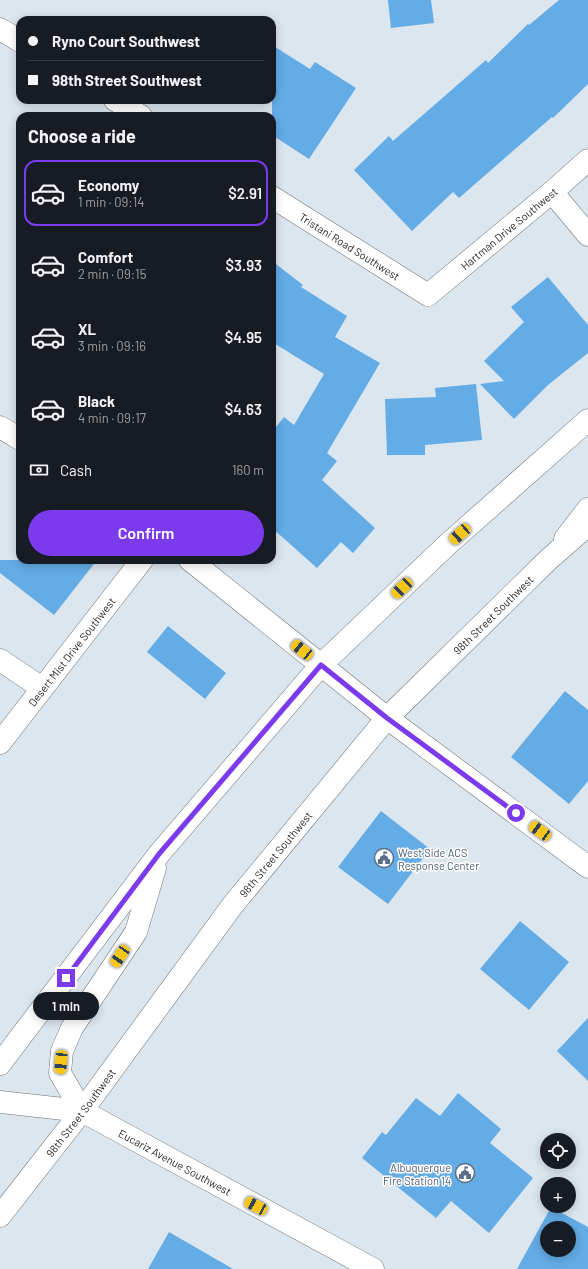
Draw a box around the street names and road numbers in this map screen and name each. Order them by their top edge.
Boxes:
street label: Hartman Drive Southwest [458,184,560,272]
street label: Tristani Road Southwest [297,210,402,282]
street label: 98th Street Southwest [450,572,535,656]
street label: Desert Mist Drive Southwest [25,594,117,708]
street label: 98th Street Southwest [236,808,314,899]
street label: 98th Street Southwest [43,1066,118,1159]
street label: Eucariz Avenue Southwest [117,1126,234,1197]

